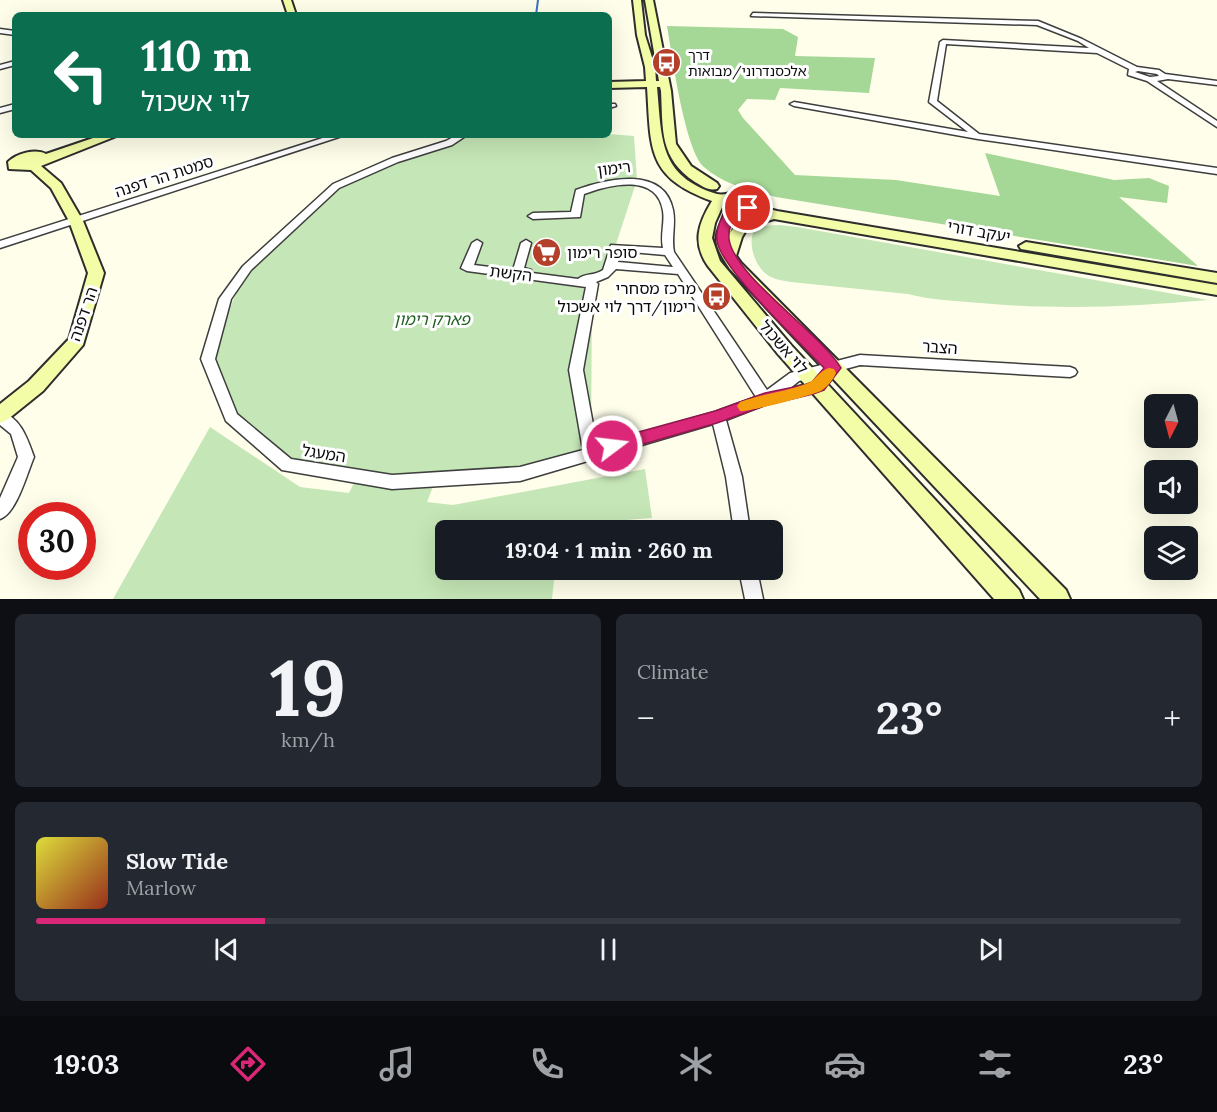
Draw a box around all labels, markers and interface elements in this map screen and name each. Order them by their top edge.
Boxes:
text: 110 m [141,29,252,83]
icon: left [42,36,120,114]
place label: דרך אלכסנדרוני/מבואות [688,46,807,80]
bus stop icon: דרך אלכסנדרוני/מבואות [651,47,683,79]
text: לוי אשכול [141,84,250,118]
street label: סמטת הר דפנה [112,151,216,201]
street label: רימון [596,156,632,180]
pin [722,182,773,233]
icon: arrive [731,191,764,224]
street label: יעקב דורי [946,216,1012,246]
supermarket icon: סופר רימון [530,236,562,268]
place label: סופר רימון [567,242,638,262]
street label: הקשת [489,260,533,286]
place label: מרכז מסחרי רימון/דרך לוי אשכול [558,278,696,317]
bus stop icon: מרכז מסחרי רימון/דרך לוי אשכול [701,281,733,313]
street label: הר דפנה [64,284,102,344]
park label: פארק רימון [394,309,471,329]
street label: לוי אשכול [755,316,813,378]
street label: הצבר [922,336,958,358]
north arrow [1144,394,1198,448]
map controls [1144,394,1198,580]
position arrow [580,414,644,478]
street label: המעגל [301,440,347,466]
button: sound [1144,460,1198,514]
speed limit sign: 30 [18,502,96,580]
button: layers [1144,526,1198,580]
text: 19:04 · 1 min · 260 m [506,536,712,564]
text: 19 [270,638,346,737]
text: Climate [637,659,709,684]
text: 23° [876,689,942,746]
text: − [637,697,655,739]
text: + [1163,697,1181,739]
text: km/h [281,727,335,752]
text: Slow Tide [126,847,228,875]
text: Marlow [126,875,196,900]
icon: previous [210,933,243,966]
icon: pause [592,933,625,966]
icon: next [974,933,1007,966]
icon: directions [227,1043,269,1085]
icon: music [376,1043,418,1085]
icon: phone [526,1043,568,1085]
icon: climate [675,1043,717,1085]
icon: car [824,1043,866,1085]
icon: filters [974,1043,1016,1085]
text: 19:03 [54,1047,119,1081]
text: 23° [1123,1047,1163,1081]

